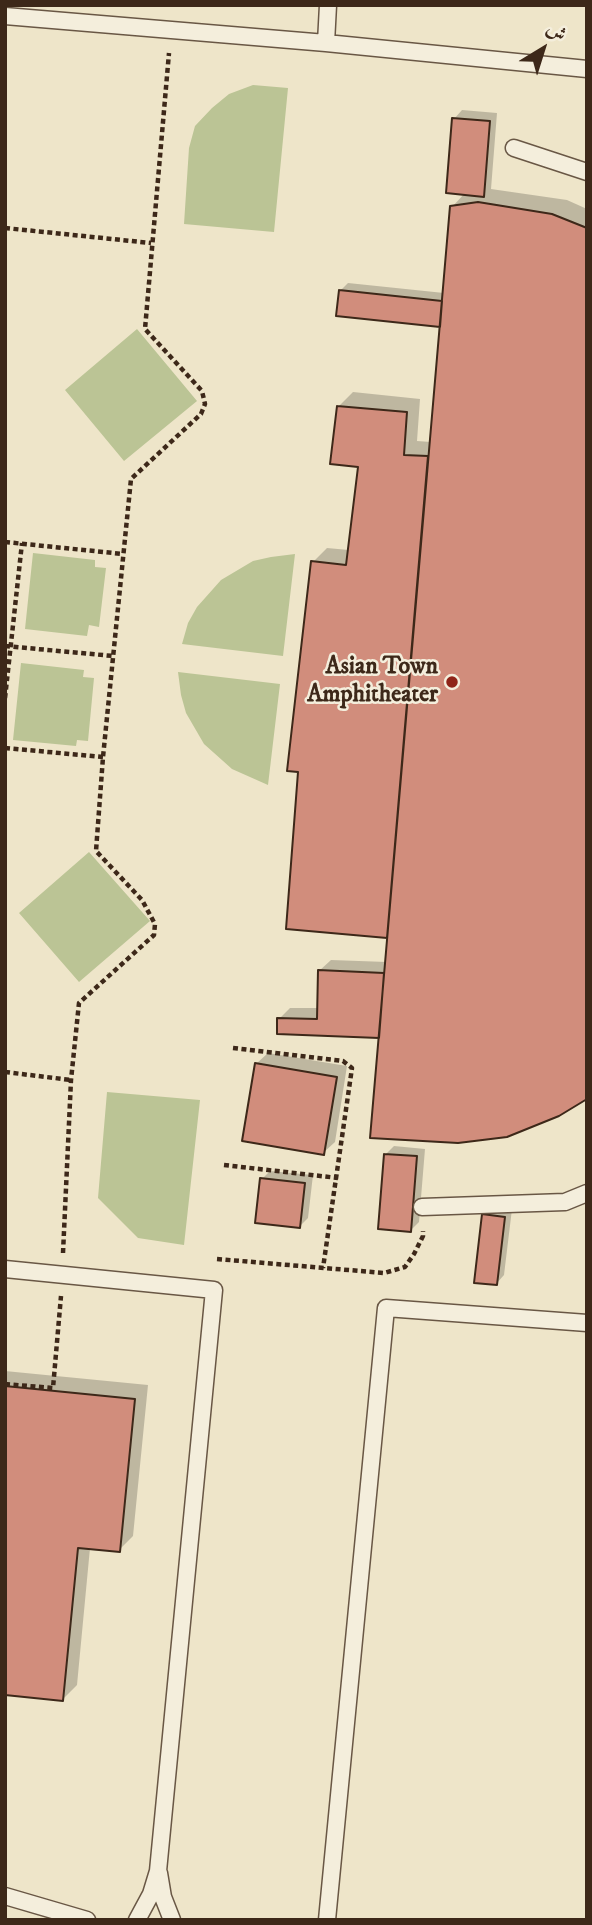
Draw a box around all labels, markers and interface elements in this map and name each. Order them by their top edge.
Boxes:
north arrow [508,14,578,84]
text: ش [542,17,571,47]
place label: Asian Town Amphitheater [307,654,438,710]
marker: Asian Town Amphitheater [444,674,460,690]

